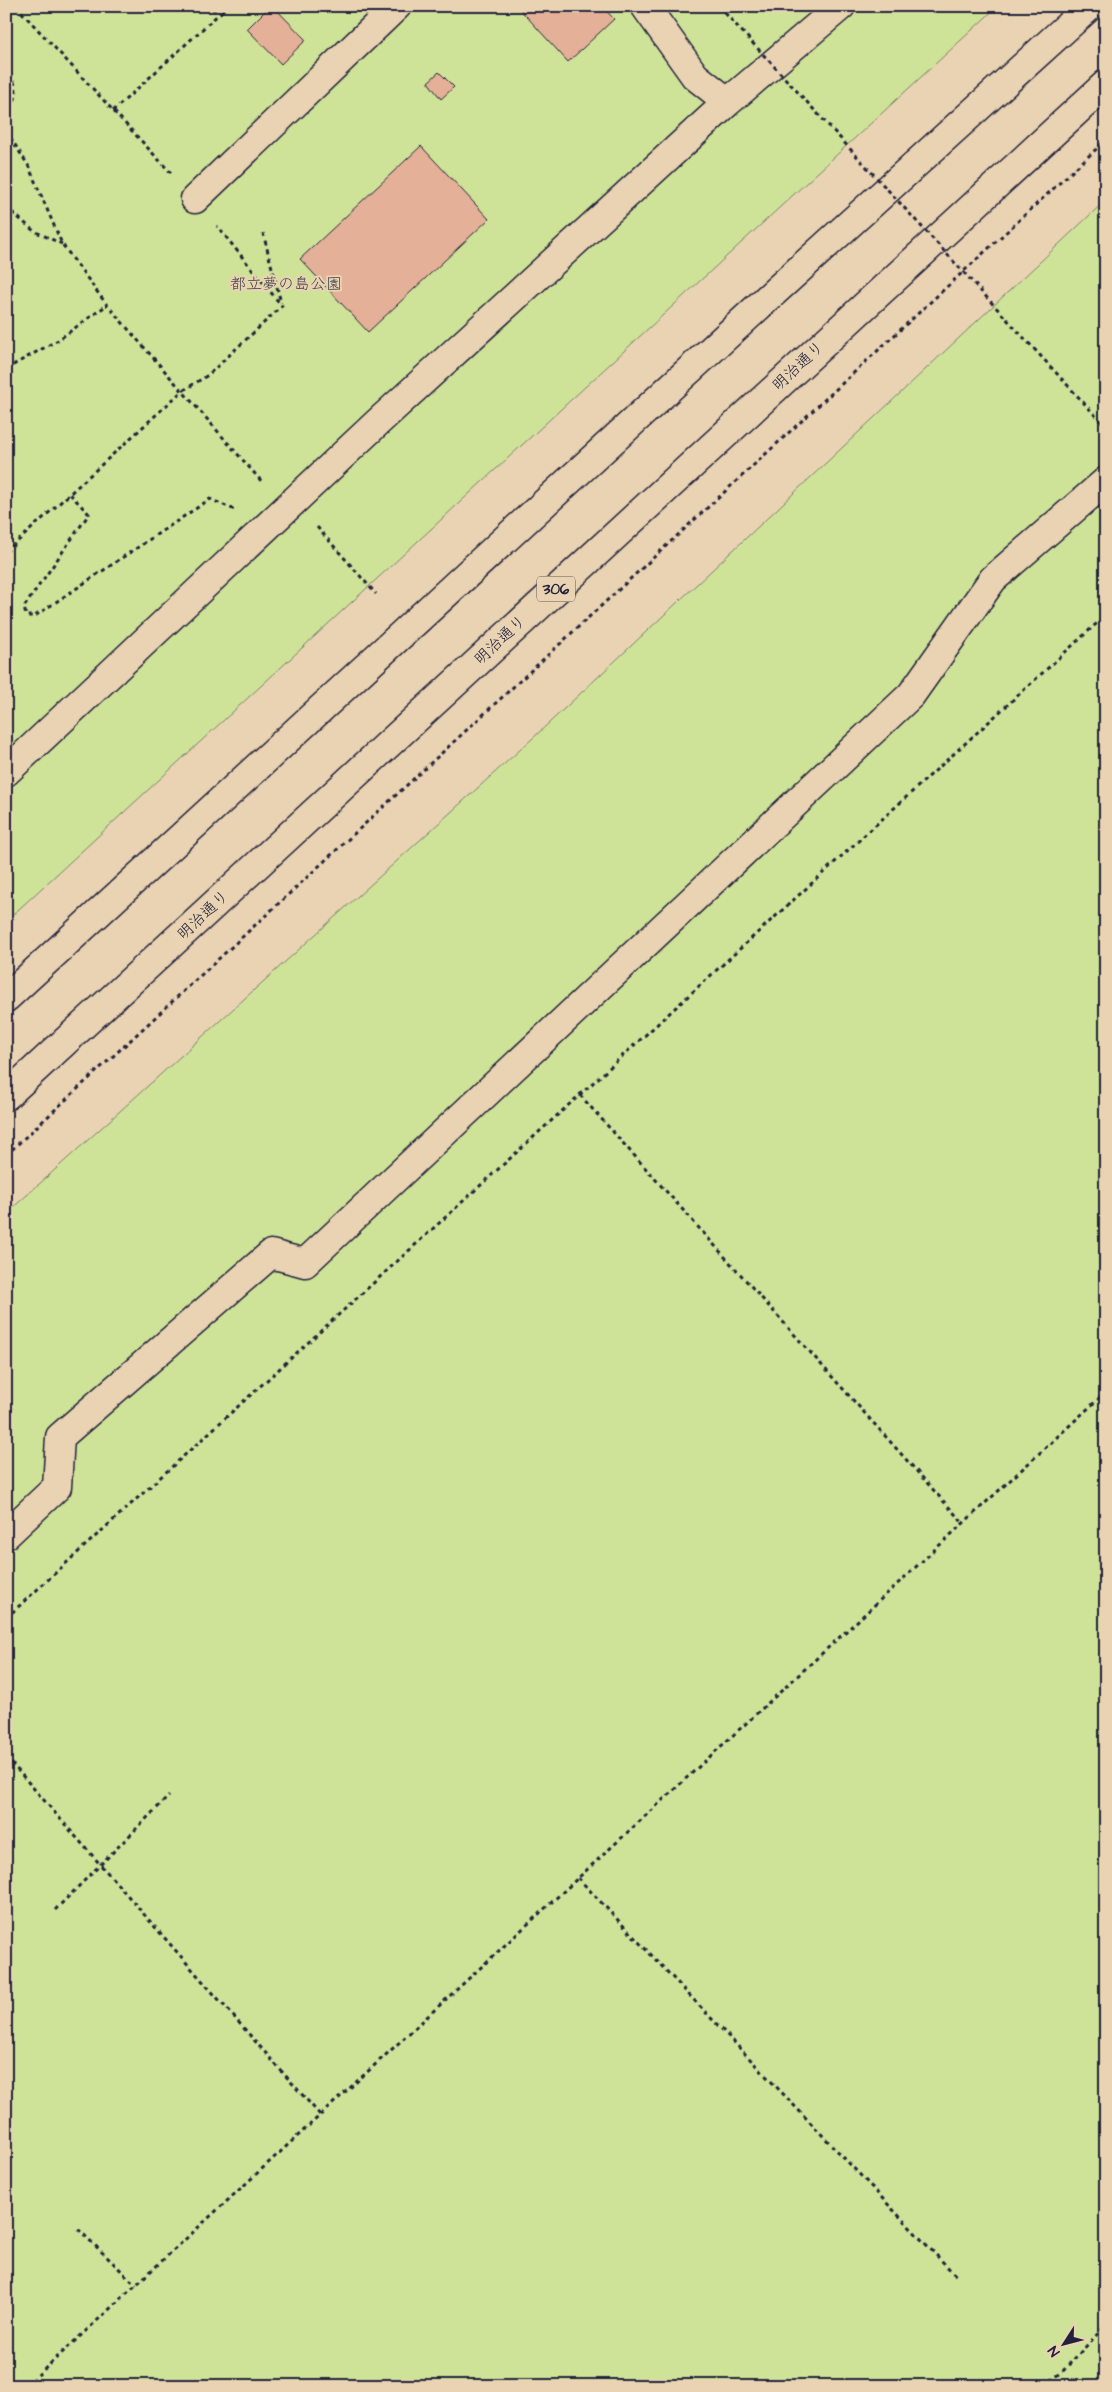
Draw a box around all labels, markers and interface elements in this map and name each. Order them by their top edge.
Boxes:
park label: 都立夢の島公園 [230,273,342,295]
street label: 明治通り [767,336,829,396]
road number: 306 [537,576,575,602]
street label: 明治通り [469,610,531,670]
street label: 明治通り [172,885,234,945]
north arrow [1040,2320,1090,2370]
text: N [1043,2341,1065,2360]

